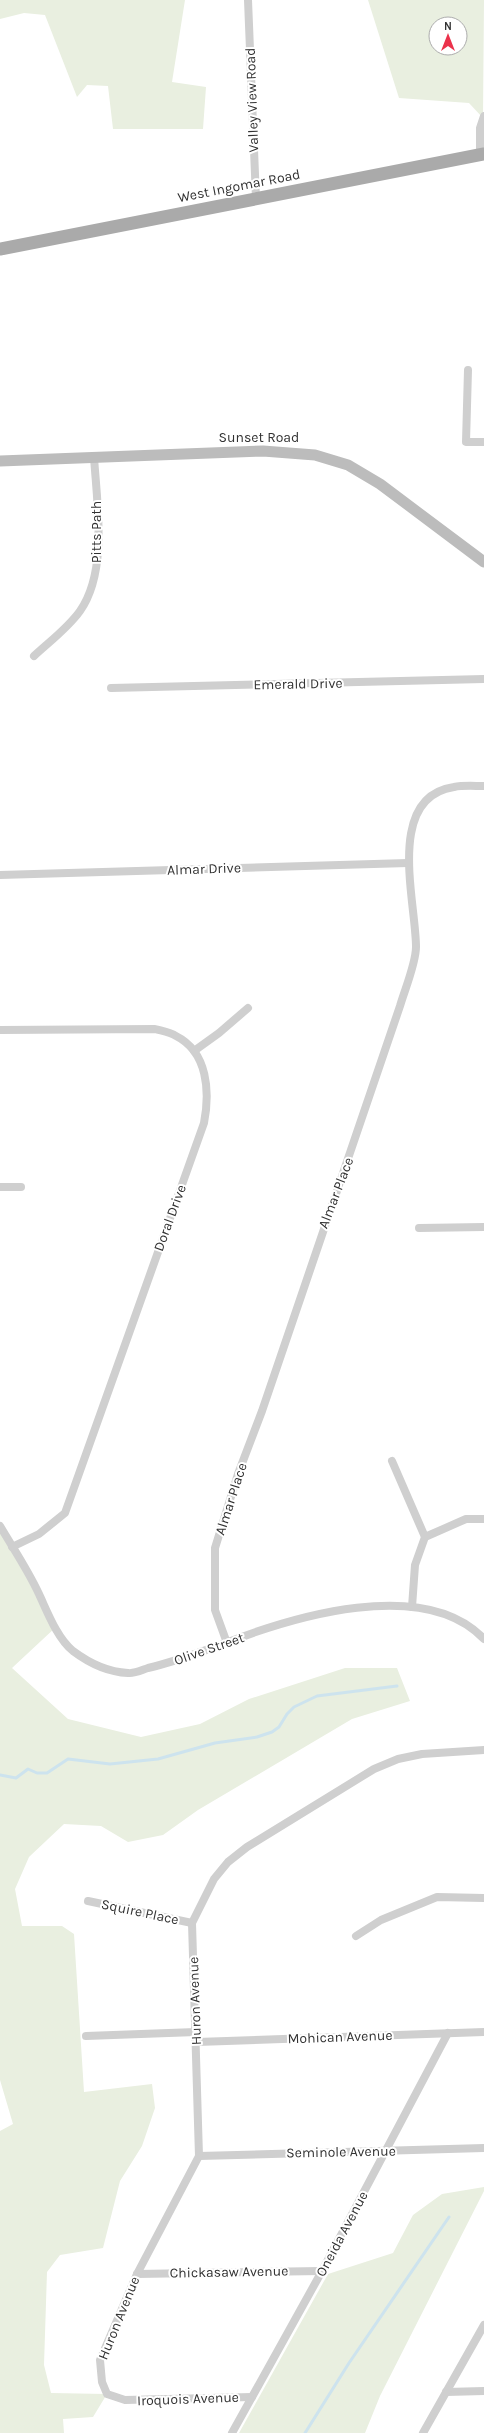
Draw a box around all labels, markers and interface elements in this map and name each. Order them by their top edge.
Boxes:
north arrow [428,16,468,56]
text: N [444,20,452,33]
street label: Valley View Road [242,47,262,153]
street label: West Ingomar Road [176,166,302,206]
street label: Sunset Road [219,429,299,446]
street label: Pitts Path [88,501,105,563]
street label: Emerald Drive [253,675,343,693]
street label: Almar Drive [167,859,241,879]
street label: Almar Place [315,1155,357,1231]
street label: Doral Drive [150,1182,190,1254]
street label: Almar Place [211,1461,251,1537]
street label: Olive Street [172,1629,246,1669]
street label: Squire Place [100,1896,180,1928]
street label: Huron Avenue [185,1957,205,2045]
street label: Mohican Avenue [287,2027,393,2047]
street label: Seminole Avenue [286,2143,396,2161]
street label: Oneida Avenue [312,2188,372,2280]
street label: Chickasaw Avenue [170,2262,288,2282]
street label: Huron Avenue [95,2274,143,2362]
street label: Iroquois Avenue [137,2389,239,2409]

